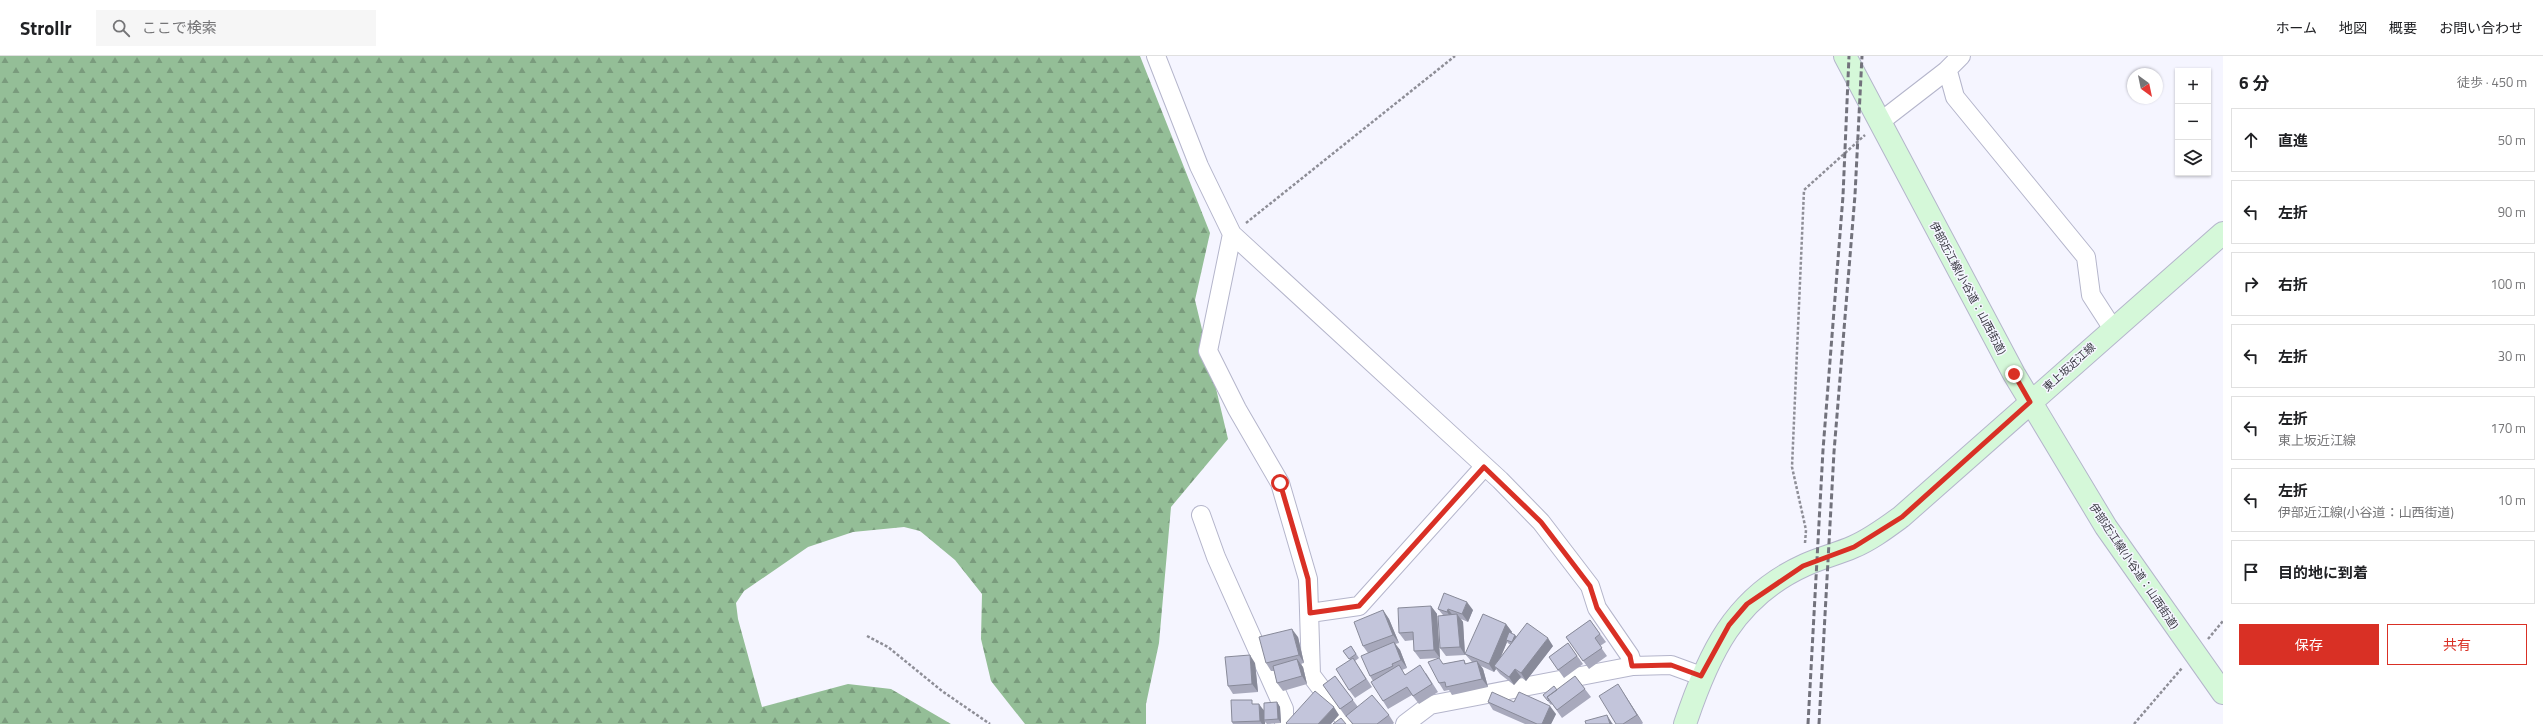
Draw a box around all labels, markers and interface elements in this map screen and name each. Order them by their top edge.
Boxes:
search box [96,10,376,46]
text: Strollr [20,13,72,42]
text: ここで検索 [142,16,217,39]
icon: search [110,17,132,39]
text: ホーム [2275,17,2317,38]
text: 地図 [2339,17,2367,38]
text: 概要 [2389,17,2417,38]
text: お問い合わせ [2439,17,2523,38]
north arrow [2127,68,2163,104]
map controls [2175,68,2211,176]
button: + [2175,68,2211,104]
text: 6 分 [2239,70,2269,96]
text: 徒歩 · 450 m [2457,72,2527,92]
button: − [2175,104,2211,140]
icon: ahead [2240,129,2262,151]
text: 直進 [2278,129,2308,152]
text: 50 m [2498,130,2526,150]
button: layers [2175,140,2211,176]
icon: left [2240,201,2262,223]
text: 左折 [2278,201,2308,224]
text: 90 m [2498,202,2526,222]
street label: 伊部近江線(小谷道：山西街道) [1926,219,2010,358]
icon: right [2240,273,2262,295]
text: 右折 [2278,273,2308,296]
text: 100 m [2490,274,2526,294]
street label: 東上坂近江線 [2039,339,2099,395]
icon: left [2240,345,2262,367]
text: 左折 [2278,345,2308,368]
text: 30 m [2498,346,2526,366]
route end [2005,365,2023,383]
text: 左折 [2278,407,2308,430]
icon: left [2240,417,2262,439]
text: 170 m [2490,418,2526,438]
text: 東上坂近江線 [2278,430,2356,450]
route start [1271,474,1289,492]
text: 左折 [2278,479,2308,502]
icon: left [2240,489,2262,511]
text: 10 m [2498,490,2526,510]
street label: 伊部近江線(小谷道：山西街道) [2086,500,2182,632]
text: 伊部近江線(小谷道：山西街道) [2278,502,2454,522]
icon: arrive [2240,561,2262,583]
text: 目的地に到着 [2278,561,2368,584]
button: 保存 [2239,624,2379,665]
button: 共有 [2387,624,2527,665]

